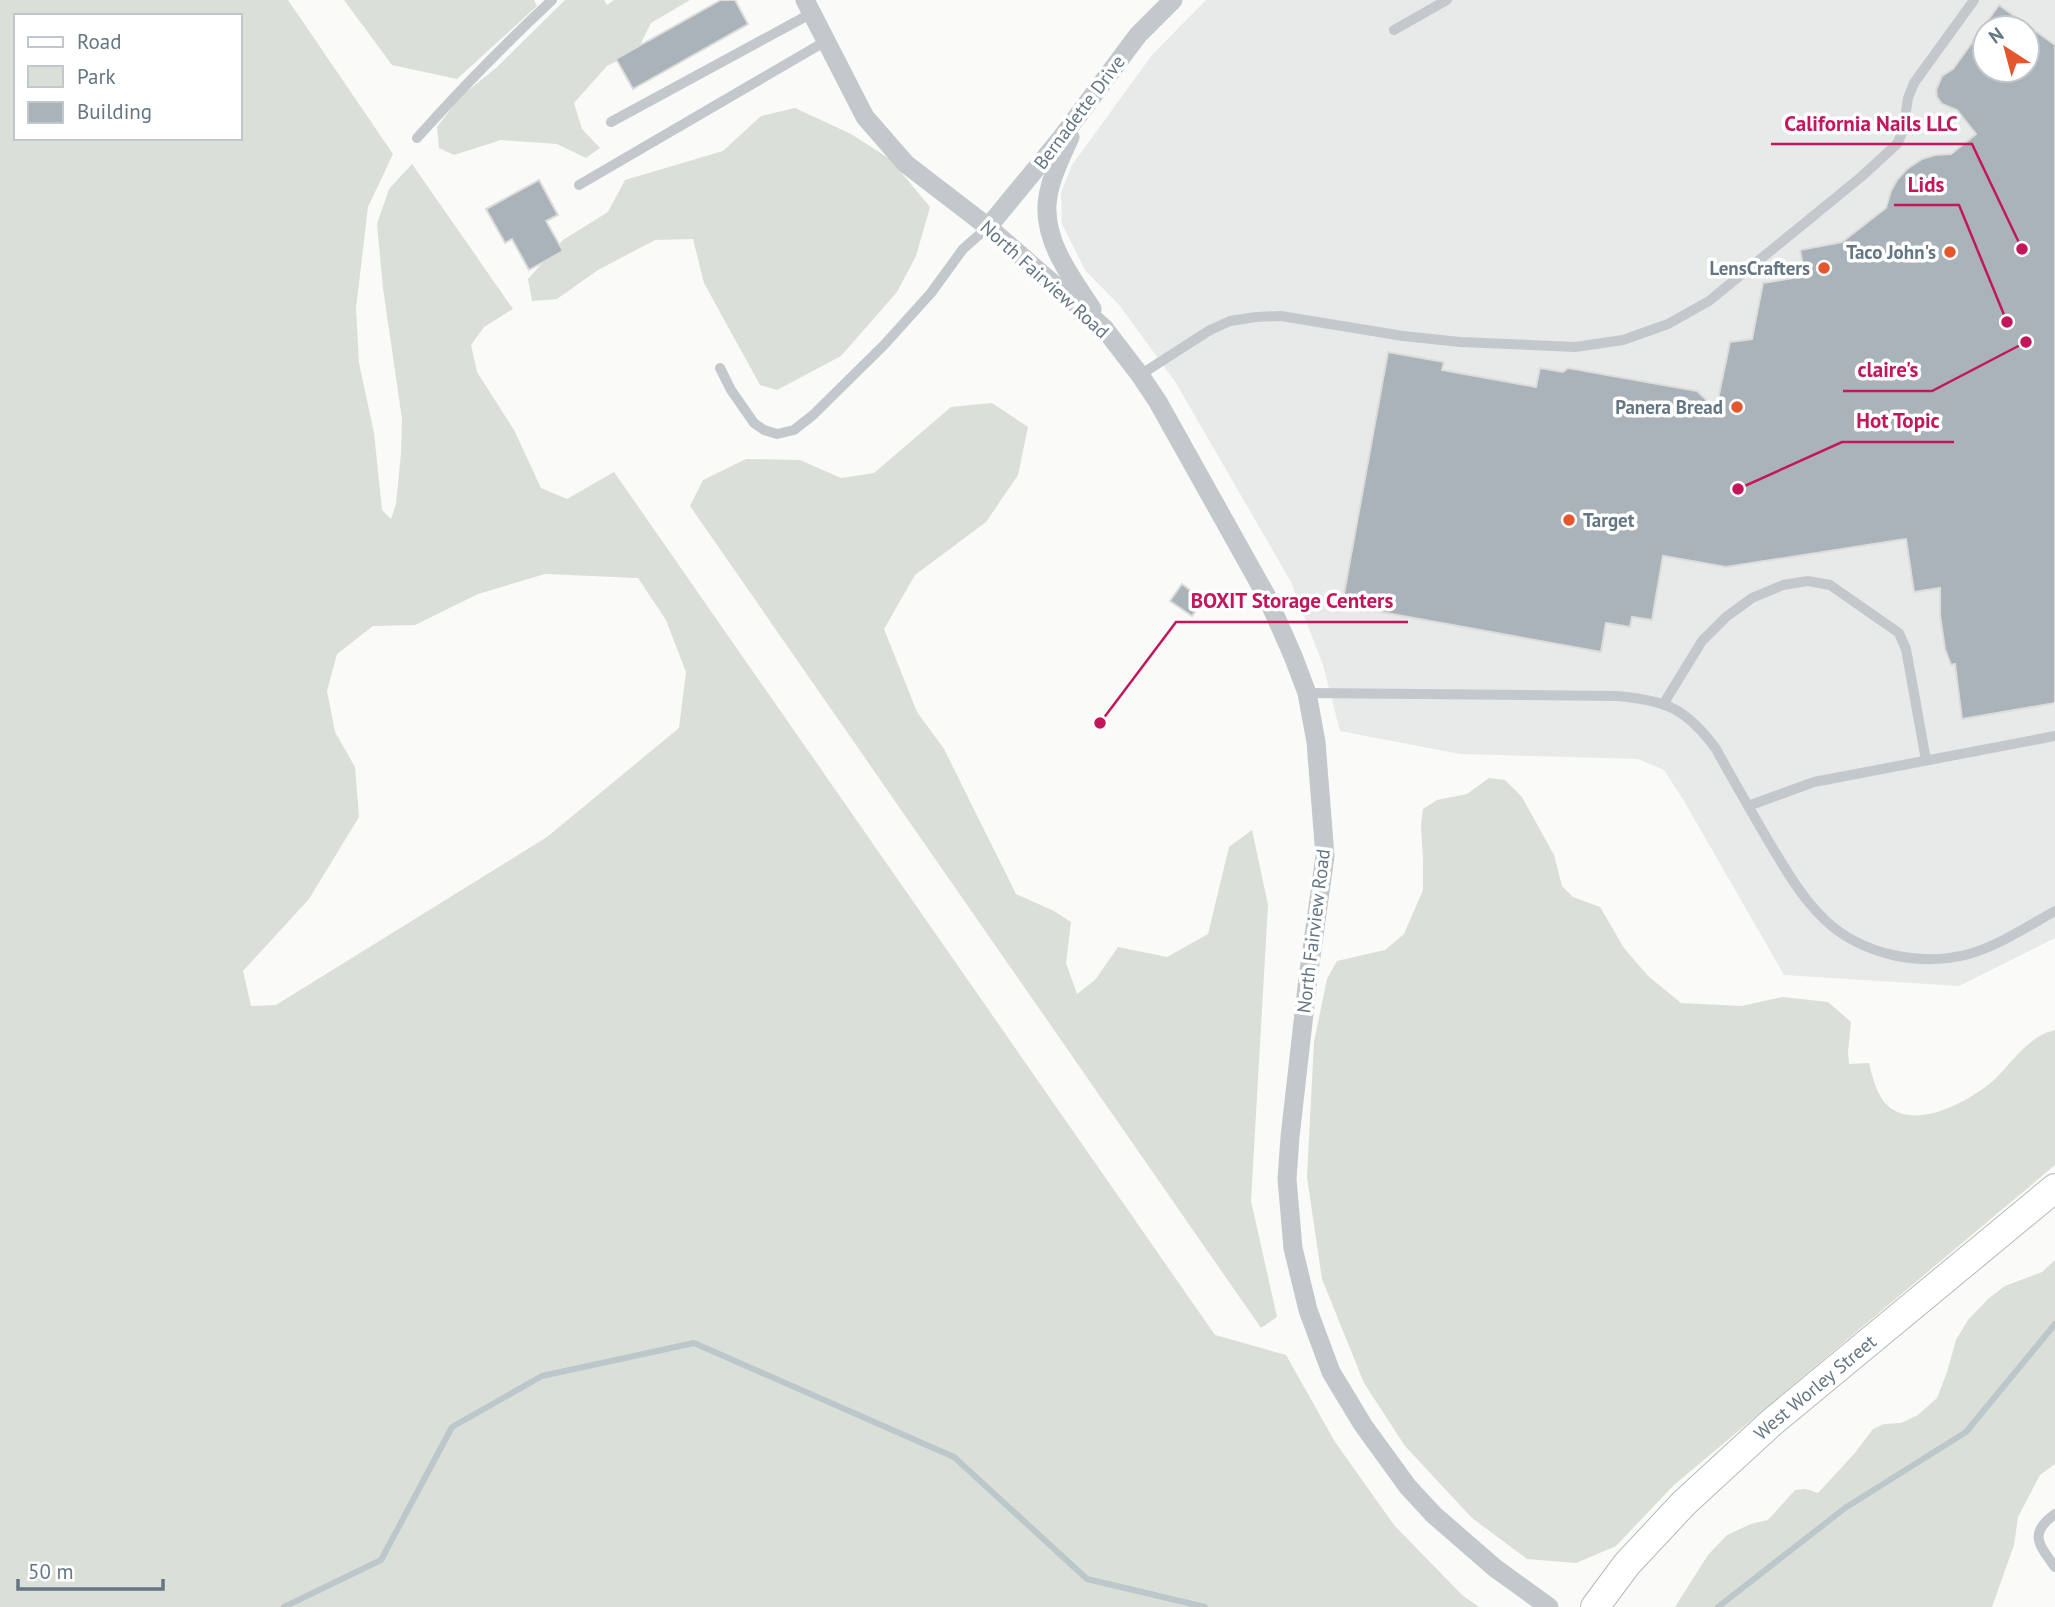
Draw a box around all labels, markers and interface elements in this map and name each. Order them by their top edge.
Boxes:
legend [14,14,242,140]
north arrow [1971,14,2041,84]
text: N [1984,22,2008,49]
text: Road [77,28,121,55]
street label: Bernadette Drive [1028,50,1130,174]
text: Park [77,63,116,90]
text: Building [77,98,152,125]
callout: California Nails LLC [1771,102,1972,144]
text: California Nails LLC [1784,110,1958,137]
callout: Lids [1894,163,1959,205]
text: Lids [1908,171,1944,198]
street label: North Fairview Road [976,215,1114,343]
place label: Taco John's [1846,240,1936,264]
marker: Taco John's [1942,244,1958,260]
place label: LensCrafters [1710,256,1810,280]
marker: LensCrafters [1816,260,1832,276]
callout: claire's [1843,349,1932,391]
text: claire's [1858,356,1919,383]
place label: Panera Bread [1615,395,1723,419]
marker: Panera Bread [1729,399,1745,415]
callout: Hot Topic [1842,400,1954,442]
text: Hot Topic [1856,407,1940,434]
place label: Target [1583,508,1635,532]
marker: Target [1561,512,1577,528]
callout: BOXIT Storage Centers [1176,580,1408,622]
text: BOXIT Storage Centers [1191,587,1393,614]
street label: North Fairview Road [1291,848,1335,1014]
street label: West Worley Street [1749,1329,1881,1445]
scale bar [18,1548,163,1592]
text: 50 m [28,1558,74,1585]

